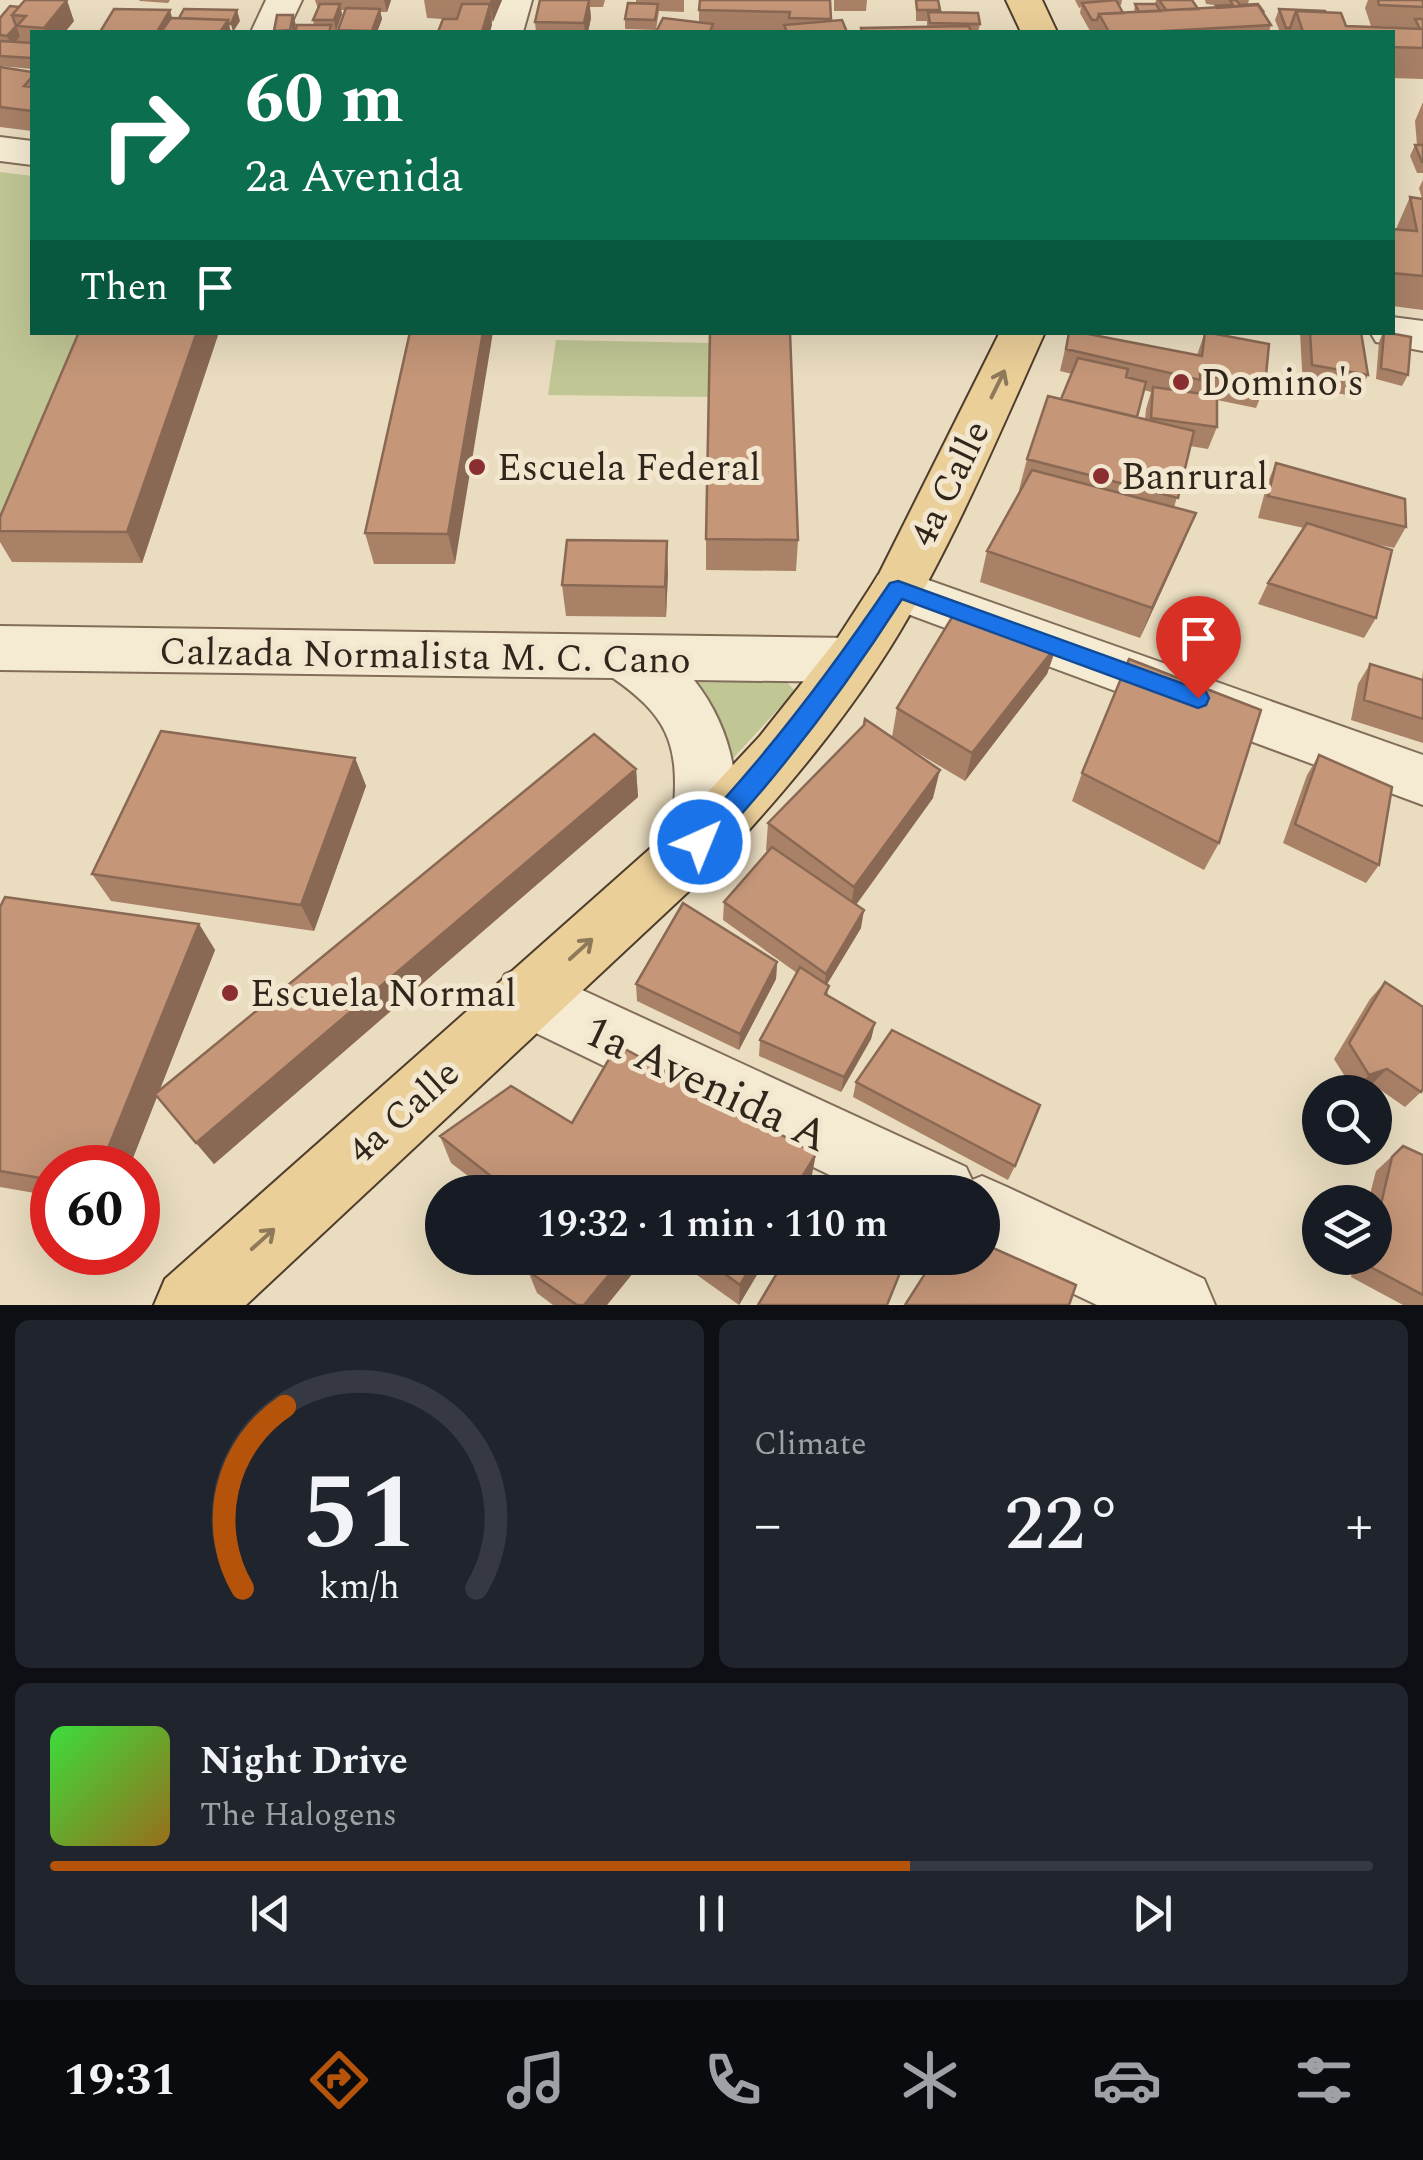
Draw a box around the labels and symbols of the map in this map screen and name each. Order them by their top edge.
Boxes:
place label: Domino's [1201,355,1364,413]
one-way arrow [989,370,1008,400]
marker: Domino's [1170,371,1192,393]
street label: 4a Calle [895,411,1006,557]
place label: Escuela Federal [497,440,761,498]
place label: Banrural [1121,449,1268,507]
marker: Escuela Federal [466,456,488,478]
marker: Banrural [1090,465,1112,487]
pin [1156,596,1241,699]
street label: Calzada Normalista M. C. Cano [159,623,691,691]
position arrow [648,790,752,894]
one-way arrow [567,939,593,961]
place label: Escuela Normal [250,966,516,1024]
marker: Escuela Normal [219,982,241,1004]
street label: 1a Avenida A [572,997,840,1171]
street label: 4a Calle [335,1046,473,1179]
speed limit sign: 60 [30,1145,160,1275]
one-way arrow [250,1228,275,1251]

